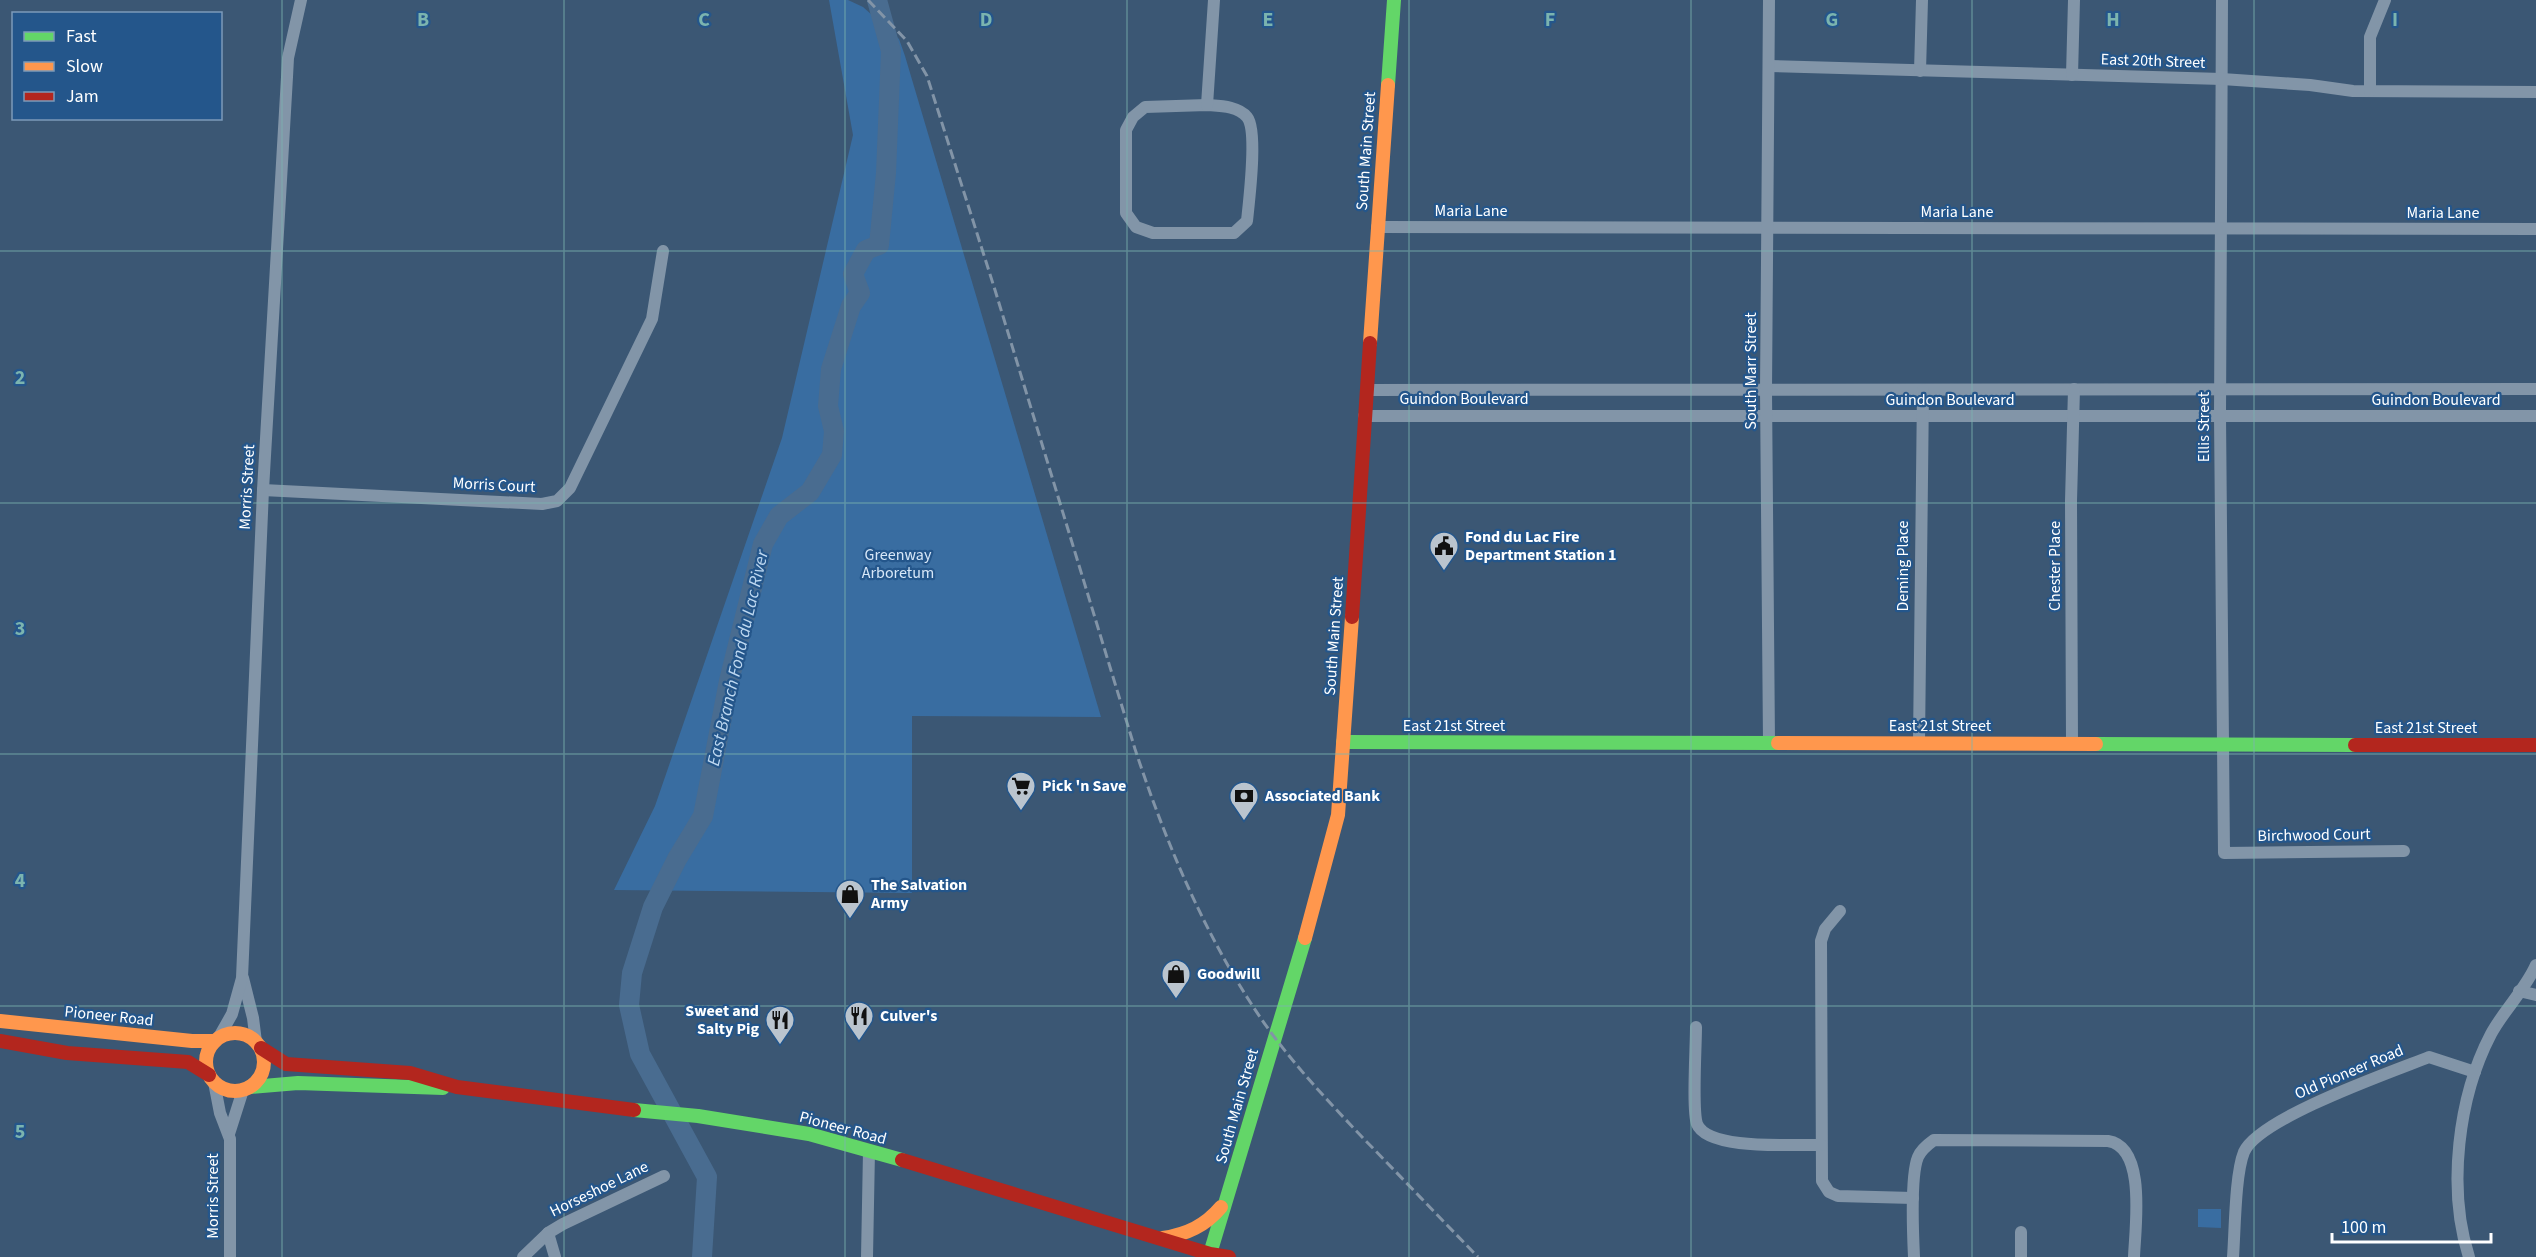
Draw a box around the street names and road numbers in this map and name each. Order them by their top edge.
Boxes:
street label: East 20th Street [2100,48,2206,74]
street label: South Main Street [1351,90,1381,211]
street label: Maria Lane [1435,200,1508,222]
street label: Maria Lane [1921,201,1994,223]
street label: Maria Lane [2407,202,2480,224]
street label: South Marr Street [1740,312,1762,430]
street label: Guindon Boulevard [1399,388,1529,410]
street label: Guindon Boulevard [1885,389,2015,411]
street label: Guindon Boulevard [2371,389,2501,411]
street label: Ellis Street [2193,391,2215,462]
street label: Morris Street [234,443,260,530]
street label: Morris Court [452,472,536,498]
street label: Deming Place [1892,520,1914,612]
street label: Chester Place [2044,521,2066,611]
street label: South Main Street [1319,575,1349,696]
street label: East 21st Street [1403,715,1506,737]
street label: East 21st Street [1889,715,1992,737]
street label: East 21st Street [2375,717,2478,739]
street label: Birchwood Court [2257,823,2371,847]
street label: Pioneer Road [63,1000,155,1032]
street label: Old Pioneer Road [2291,1039,2407,1105]
street label: South Main Street [1210,1045,1264,1166]
street label: Pioneer Road [797,1106,889,1150]
street label: Morris Street [202,1153,224,1239]
street label: Horseshoe Lane [546,1156,652,1222]

